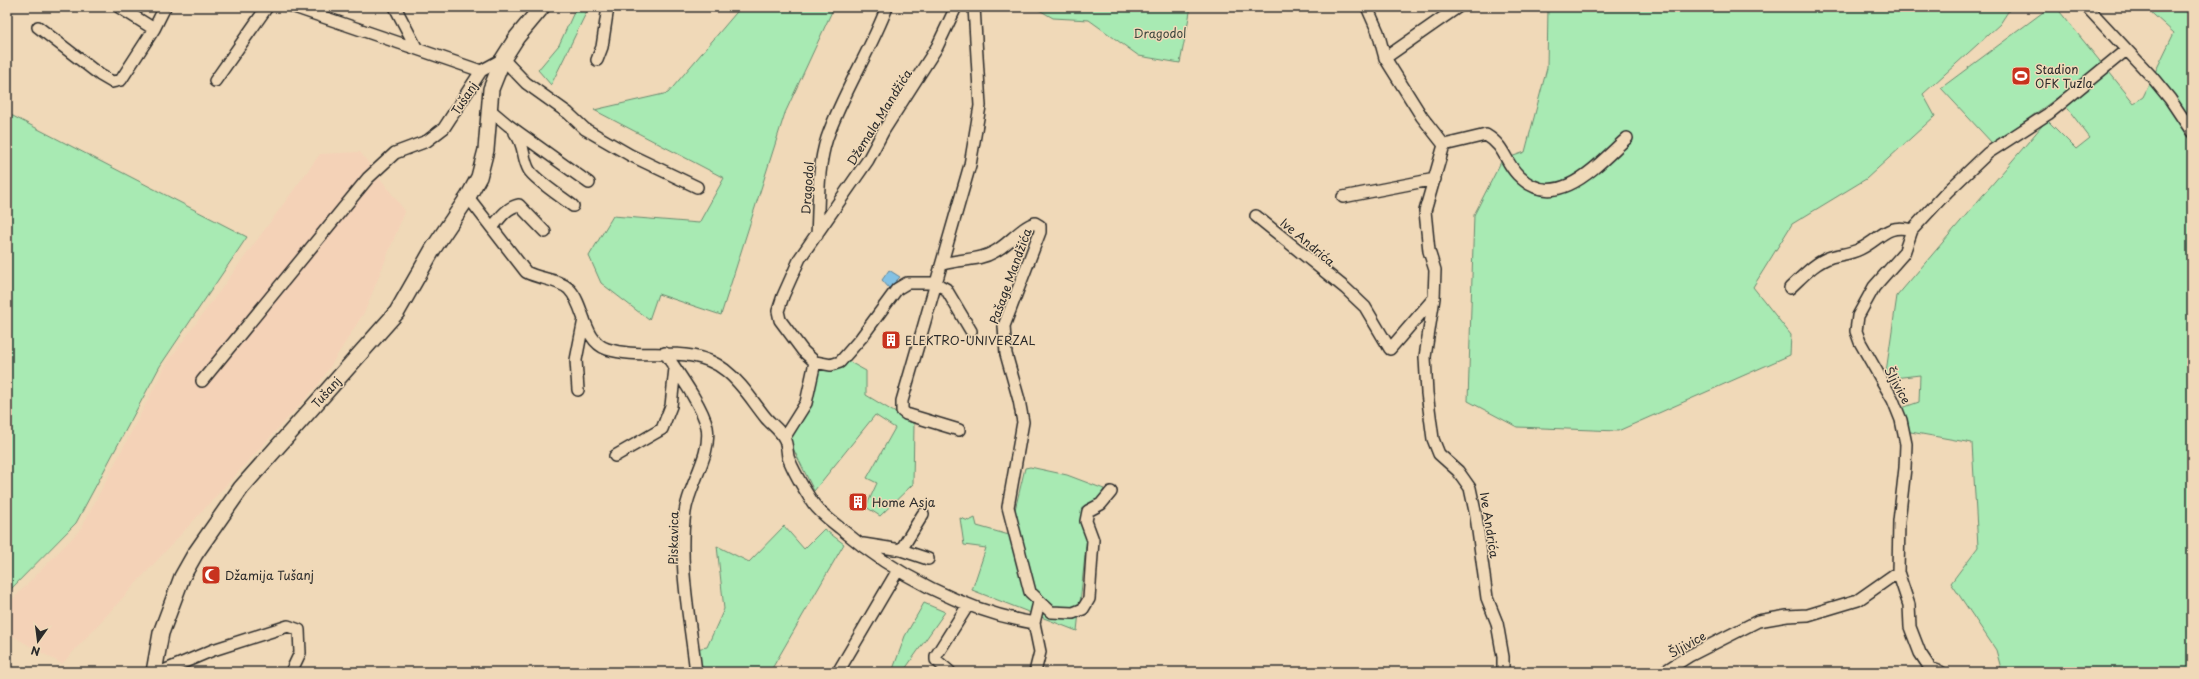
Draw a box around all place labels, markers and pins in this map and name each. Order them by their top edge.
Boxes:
place label: Stadion OFK Tuzla [2035,60,2094,92]
sports icon: Stadion OFK Tuzla [2010,65,2032,87]
building icon: ELEKTRO-UNIVERZAL [880,329,902,351]
place label: ELEKTRO-UNIVERZAL [905,331,1035,349]
building icon: Home Asja [847,491,869,513]
place label: Home Asja [872,493,936,511]
mosque icon: Džamija Tušanj [200,564,222,586]
place label: Džamija Tušanj [225,566,314,584]

